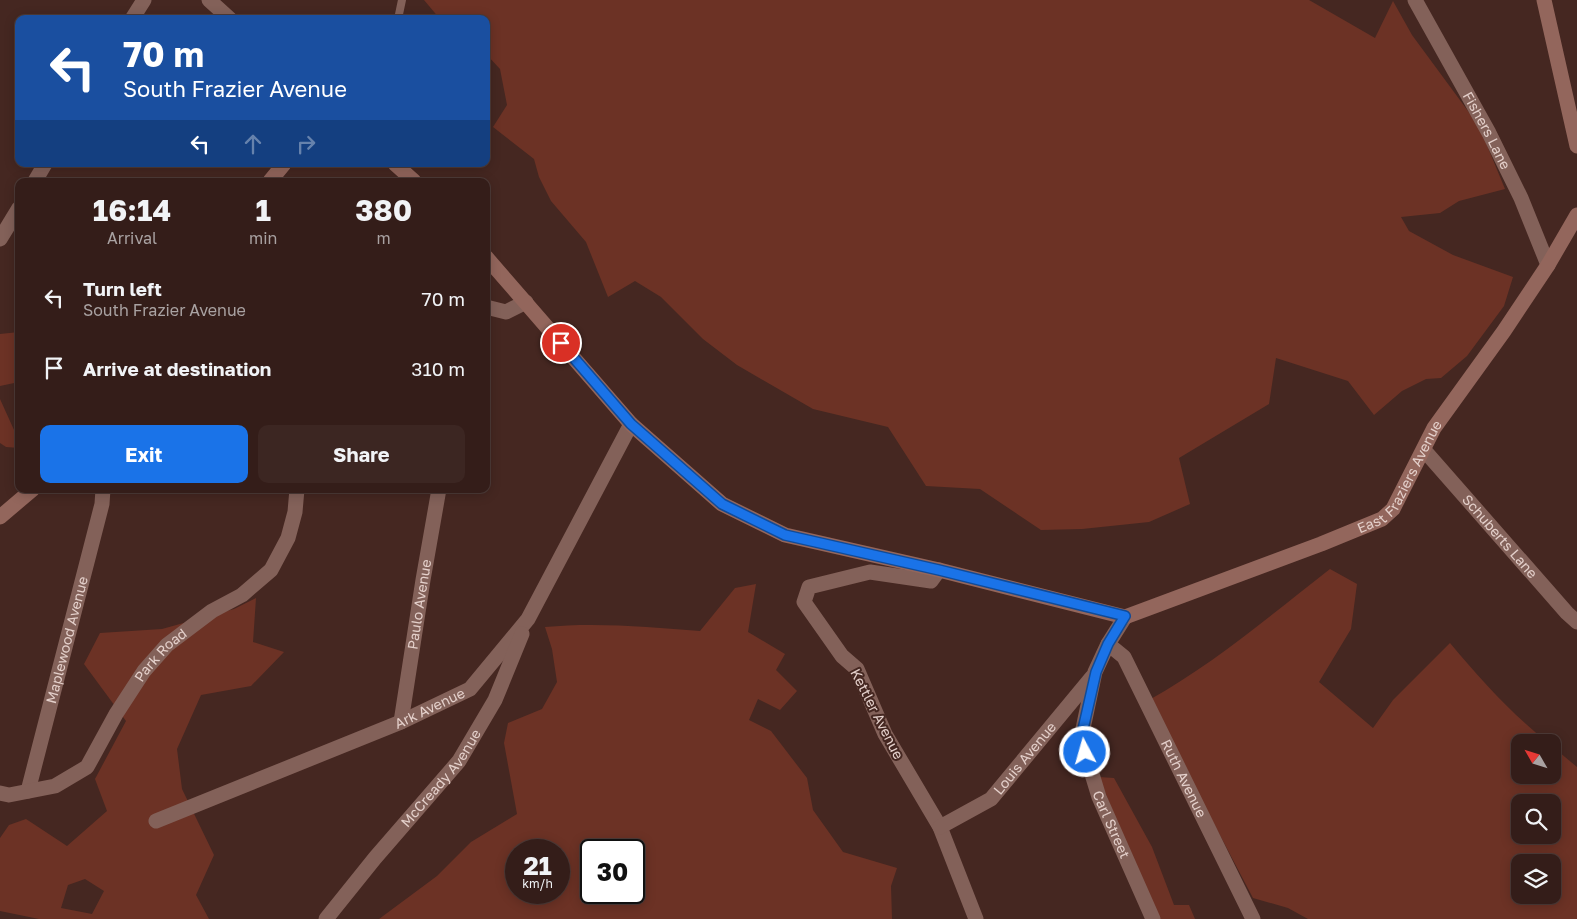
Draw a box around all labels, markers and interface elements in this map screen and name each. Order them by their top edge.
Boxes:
text: 70 m [123,33,204,75]
icon: left [40,35,105,100]
text: South Frazier Avenue [123,75,347,102]
street label: Fishers Lane [1460,88,1515,172]
icon: left [186,130,214,158]
icon: ahead [239,130,267,158]
icon: right [292,130,320,158]
text: 16:14 [93,192,171,228]
text: 1 [255,192,271,228]
text: 380 [355,192,412,228]
text: Arrival [107,228,157,248]
text: min [249,228,277,248]
text: m [377,228,391,248]
text: Turn left [83,277,162,300]
icon: left [40,284,68,312]
text: 70 m [422,287,465,310]
text: South Frazier Avenue [83,300,246,320]
pin [540,322,582,364]
icon: arrive [547,329,575,357]
icon: arrive [40,354,68,382]
text: Arrive at destination [83,357,271,380]
text: 310 m [411,357,465,380]
street label: East Fraziers Avenue [1354,417,1445,536]
button: Exit [40,425,248,483]
button: Share [258,425,465,483]
street label: Schuberts Lane [1459,491,1541,581]
street label: Paulo Avenue [403,558,434,651]
street label: Maplewood Avenue [42,574,91,705]
street label: Park Road [130,624,190,685]
street label: Kettler Avenue [847,666,908,762]
street label: Ark Avenue [392,684,467,732]
street label: Louis Avenue [989,718,1059,798]
position arrow [1058,725,1110,777]
street label: McCready Avenue [397,726,484,830]
north arrow [1511,734,1561,784]
map controls [1511,734,1561,904]
street label: Ruth Avenue [1158,736,1211,820]
street label: Carl Street [1090,789,1134,861]
button: search [1511,794,1561,844]
speed limit sign: 30 [580,839,645,904]
text: 21 [523,850,552,881]
button: layers [1511,854,1561,904]
text: km/h [522,876,553,891]

